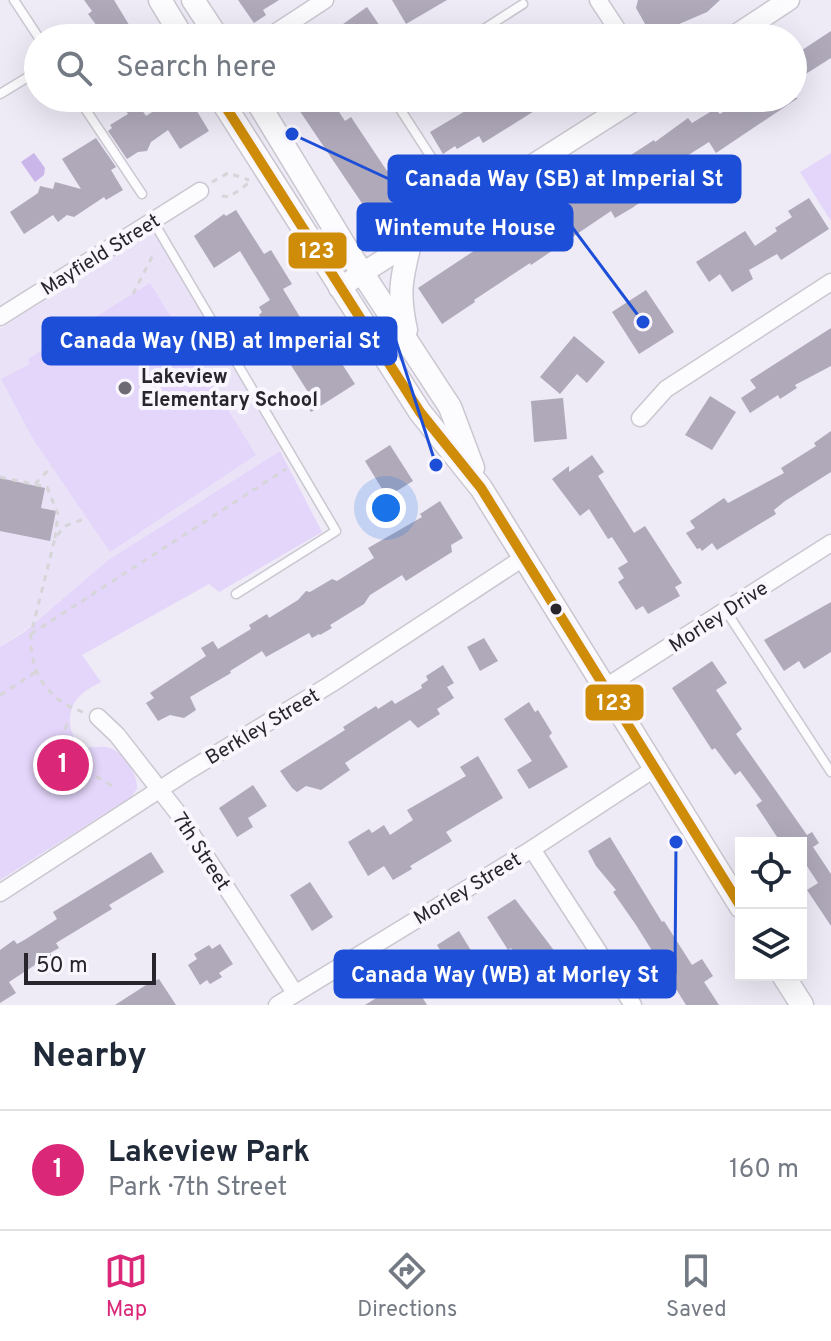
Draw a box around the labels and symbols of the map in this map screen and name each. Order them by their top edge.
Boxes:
callout: Canada Way (SB) at Imperial St [389,156,740,202]
text: Canada Way (SB) at Imperial St [405,167,723,194]
callout: Wintemute House [358,204,572,250]
street label: Mayfield Street [37,209,165,303]
text: Wintemute House [374,216,556,243]
line badge: 123 [287,231,348,270]
text: 123 [299,239,335,266]
callout: Canada Way (NB) at Imperial St [43,318,396,364]
text: Canada Way (NB) at Imperial St [60,329,380,356]
place label: Lakeview Elementary School [141,365,318,414]
marker: Lakeview Elementary School [116,379,134,397]
your location [366,488,406,528]
street label: Morley Drive [665,576,774,659]
unlabelled marker [548,601,564,617]
street label: Berkley Street [201,683,325,772]
line badge: 123 [584,683,645,722]
text: 123 [596,691,632,718]
pin: 1 [37,735,89,795]
street label: 7th Street [165,808,235,896]
street label: Morley Street [410,847,527,932]
scale bar [24,949,156,985]
callout: Canada Way (WB) at Morley St [335,951,675,997]
text: Canada Way (WB) at Morley St [351,963,659,990]

